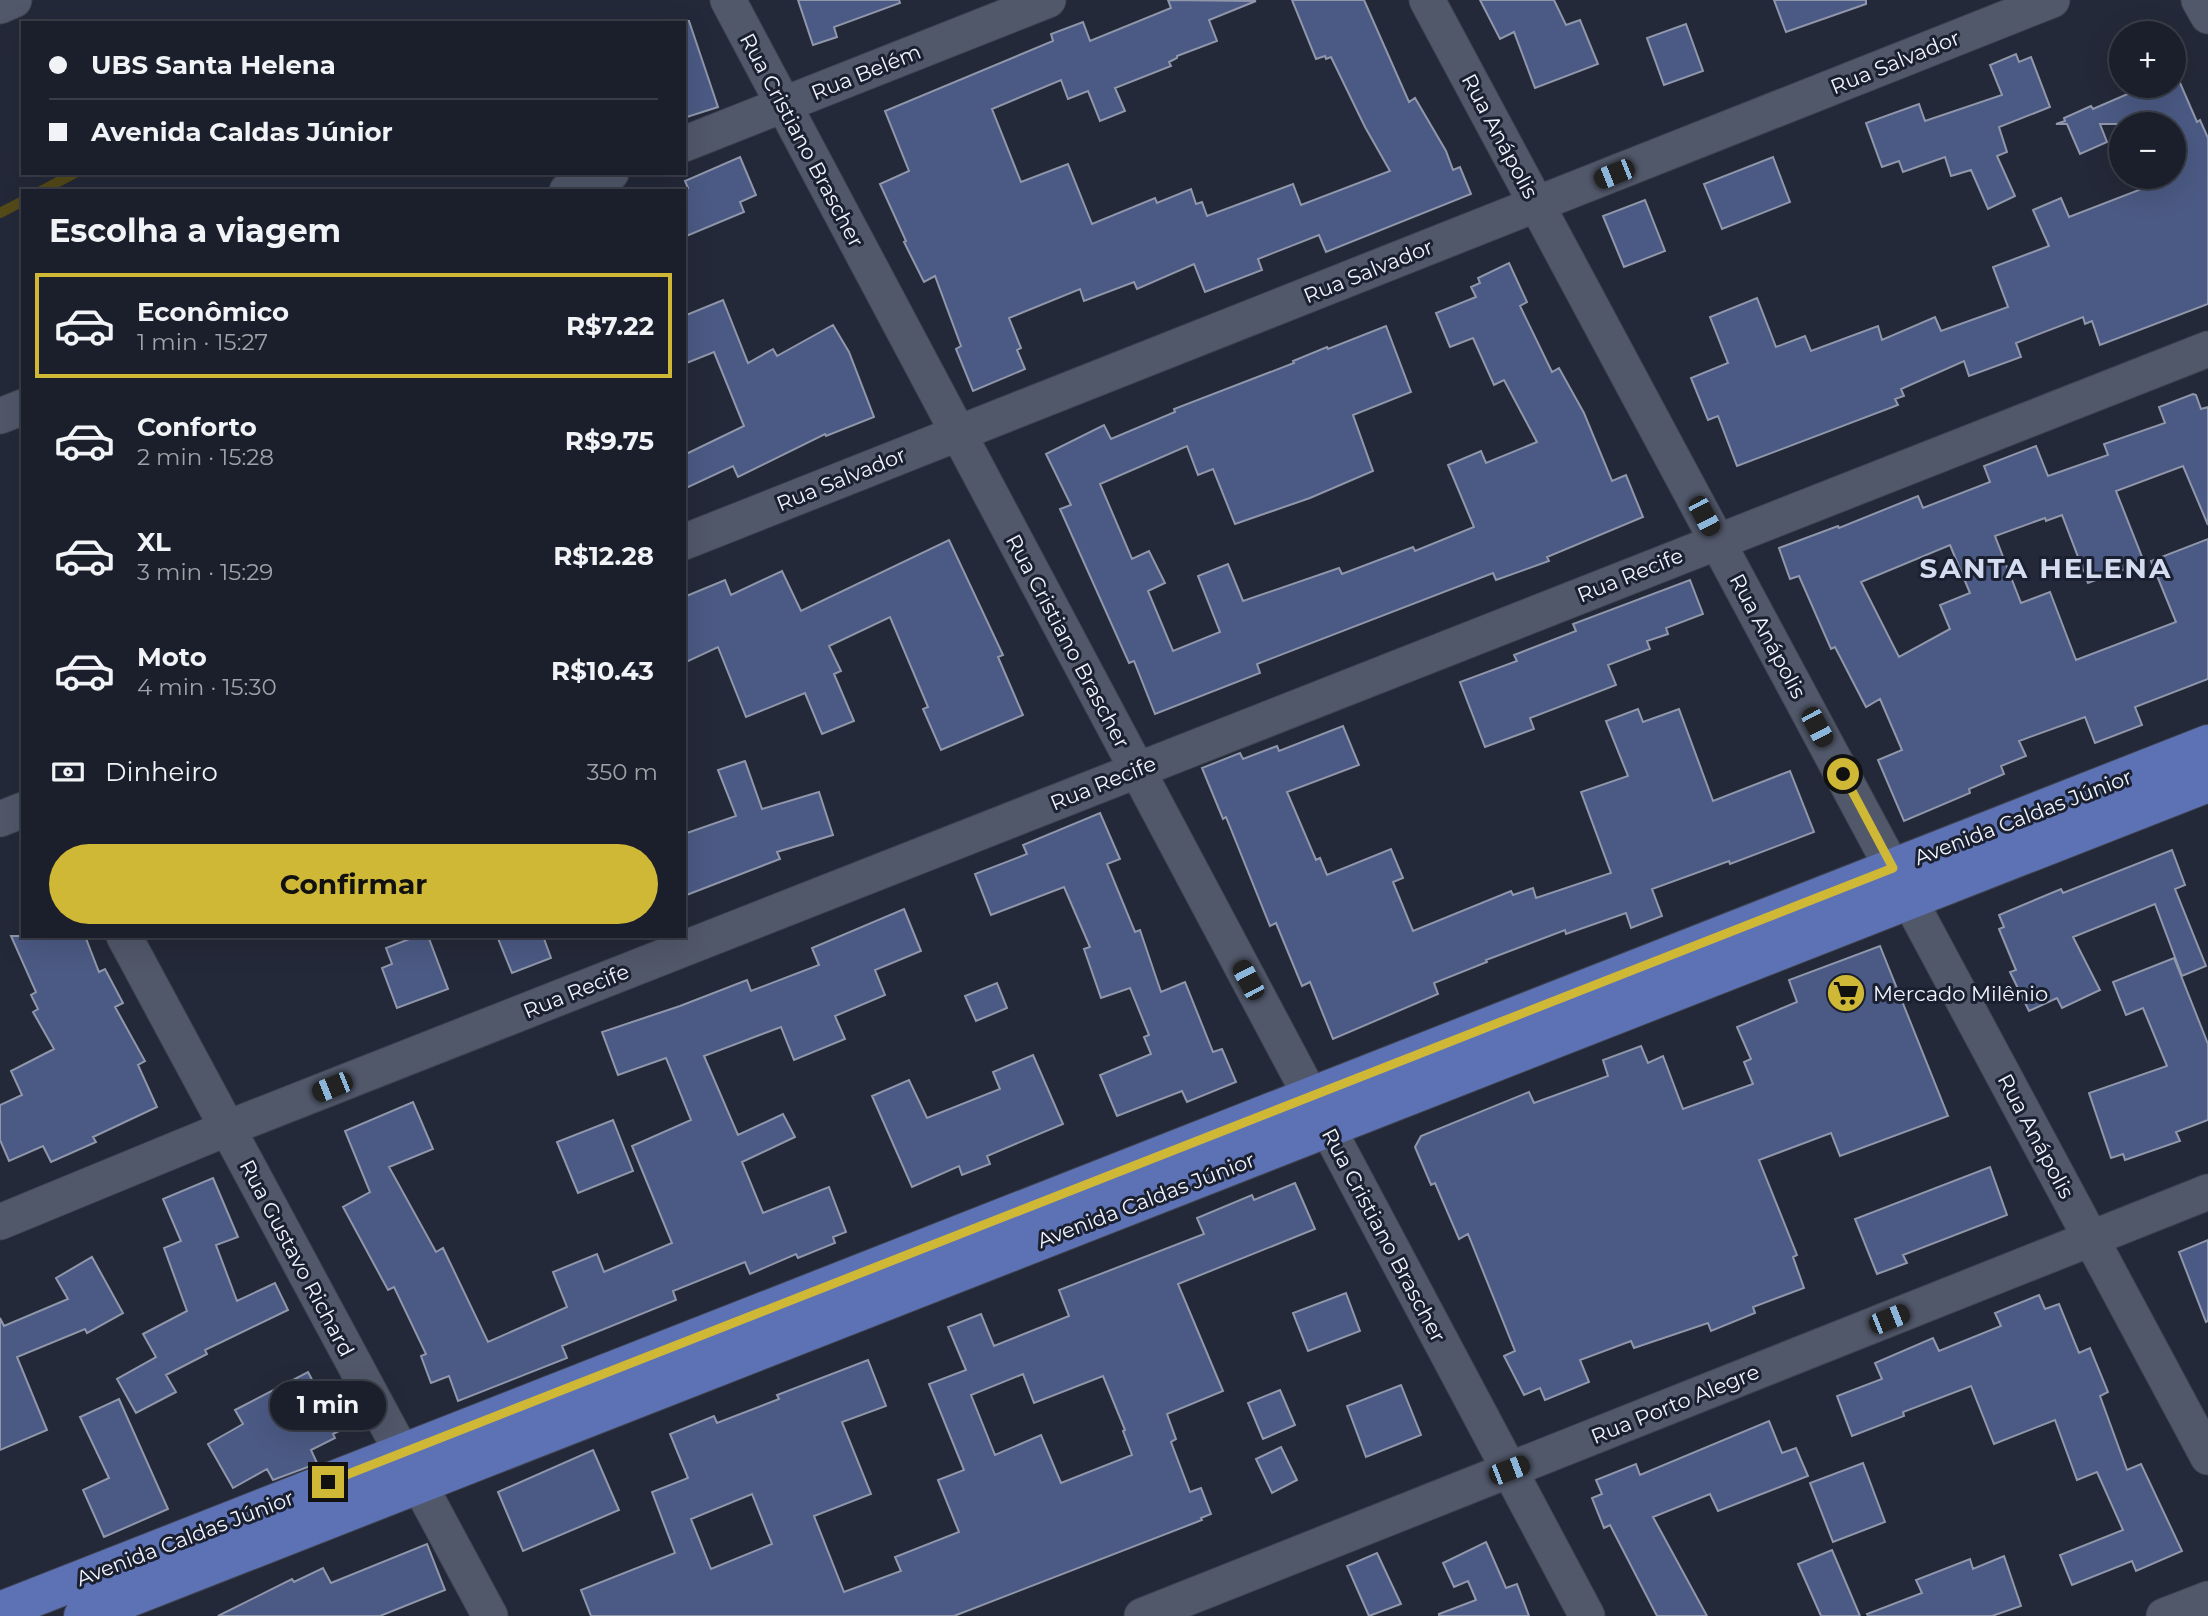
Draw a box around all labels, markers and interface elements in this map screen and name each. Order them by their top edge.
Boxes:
map controls [2109,21,2186,189]
button: + [2109,21,2186,98]
street label: Rua Salvador [1827,25,1963,99]
street label: Rua Cristiano Brascher [735,29,869,251]
street label: Rua Belém [807,39,925,105]
text: UBS Santa Helena [91,49,336,81]
street label: Rua Anápolis [1457,69,1543,203]
button: − [2109,112,2186,189]
text: Avenida Caldas Júnior [91,116,393,148]
car [1591,156,1638,192]
text: Escolha a viagem [49,211,341,250]
street label: Rua Salvador [1300,234,1436,308]
icon: car [53,294,116,357]
text: Econômico [137,296,289,328]
text: R$7.22 [566,310,654,342]
text: 1 min · 15:27 [137,328,268,356]
icon: car [53,409,116,472]
text: Conforto [137,411,257,443]
text: R$9.75 [565,425,654,457]
street label: Rua Salvador [773,442,909,516]
text: 2 min · 15:28 [137,443,274,471]
car [1685,493,1724,539]
icon: car [53,524,116,587]
text: XL [137,526,171,558]
street label: Rua Cristiano Brascher [1001,530,1135,752]
text: R$12.28 [553,540,654,572]
street label: Rua Recife [1573,542,1687,608]
district label: SANTA HELENA [1920,551,2172,585]
text: 3 min · 15:29 [137,558,273,586]
street label: Rua Anápolis [1725,569,1811,703]
icon: car [53,639,116,702]
text: Moto [137,641,207,673]
text: R$10.43 [551,655,654,687]
text: 4 min · 15:30 [137,673,277,701]
car [1798,704,1837,750]
street label: Rua Recife [1046,750,1160,816]
icon: cash [49,753,87,791]
text: Dinheiro [105,756,218,788]
text: 350 m [587,758,658,786]
route start [1827,758,1859,790]
street label: Avenida Caldas Júnior [1910,764,2136,870]
button: Confirmar [49,844,658,924]
car [1229,957,1268,1003]
street label: Rua Recife [519,958,633,1024]
supermarket icon: Mercado Milênio [1825,972,1867,1014]
place label: Mercado Milênio [1873,981,2048,1006]
car [309,1069,356,1105]
street label: Rua Anápolis [1993,1069,2079,1203]
street label: Rua Cristiano Brascher [1317,1124,1451,1346]
street label: Avenida Caldas Júnior [1033,1147,1259,1253]
street label: Rua Gustavo Richard [234,1155,360,1361]
car [1866,1301,1913,1337]
street label: Rua Porto Alegre [1587,1359,1763,1449]
callout: 1 min [270,1380,386,1430]
text: 1 min [297,1391,359,1419]
car [1486,1453,1533,1487]
route end [312,1466,344,1498]
street label: Avenida Caldas Júnior [72,1485,298,1591]

